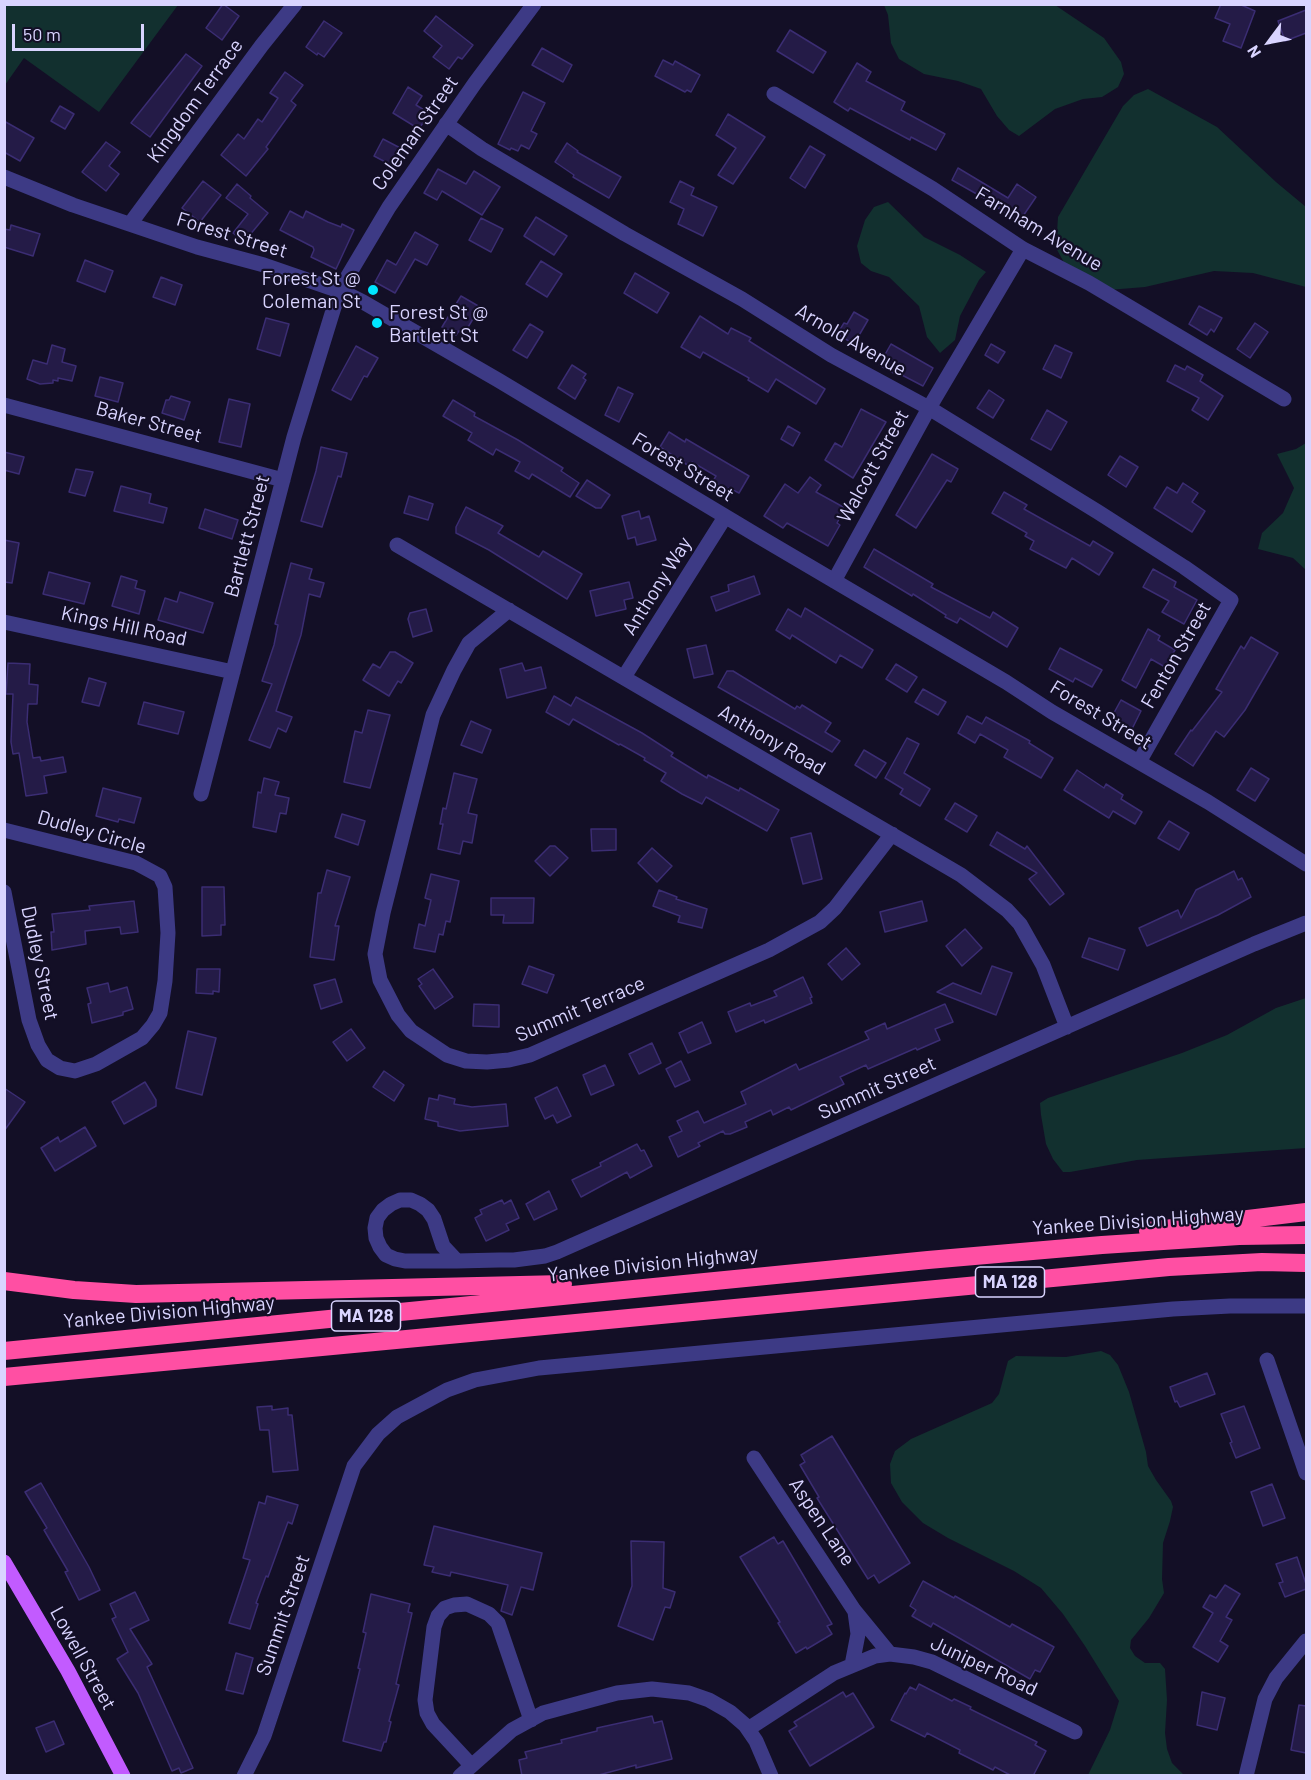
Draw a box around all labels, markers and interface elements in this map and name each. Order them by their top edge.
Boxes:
scale bar [15,12,147,50]
north arrow [1239,12,1299,72]
text: 50 m [23,23,61,45]
street label: Kingdom Terrace [142,34,248,168]
text: N [1242,42,1264,61]
street label: Coleman Street [367,71,463,195]
street label: Farnham Avenue [971,182,1107,276]
street label: Forest Street [174,207,290,263]
place label: Forest St @ Coleman St [262,266,361,313]
marker: Forest St @ Coleman St [366,283,380,297]
street label: Arnold Avenue [791,299,911,381]
place label: Forest St @ Bartlett St [389,300,488,347]
marker: Forest St @ Bartlett St [370,316,384,330]
street label: Baker Street [93,396,205,448]
street label: Walcott Street [832,405,914,527]
street label: Forest Street [628,427,738,507]
street label: Bartlett Street [219,472,275,600]
street label: Anthony Way [617,532,697,640]
street label: Fenton Street [1136,597,1216,713]
street label: Kings Hill Road [59,601,189,651]
street label: Forest Street [1046,675,1156,755]
street label: Anthony Road [714,700,830,780]
street label: Dudley Circle [35,805,149,859]
street label: Dudley Street [16,904,64,1022]
street label: Summit Terrace [512,971,648,1047]
street label: Summit Street [814,1051,940,1125]
street label: Yankee Division Highway [1032,1202,1244,1240]
street label: Yankee Division Highway [546,1241,760,1287]
road number: MA 128 [976,1267,1044,1297]
street label: Yankee Division Highway [62,1291,276,1333]
road number: MA 128 [332,1301,400,1331]
street label: Aspen Lane [784,1473,860,1571]
street label: Summit Street [251,1551,315,1679]
street label: Lowell Street [45,1602,121,1714]
street label: Juniper Road [927,1631,1041,1701]

